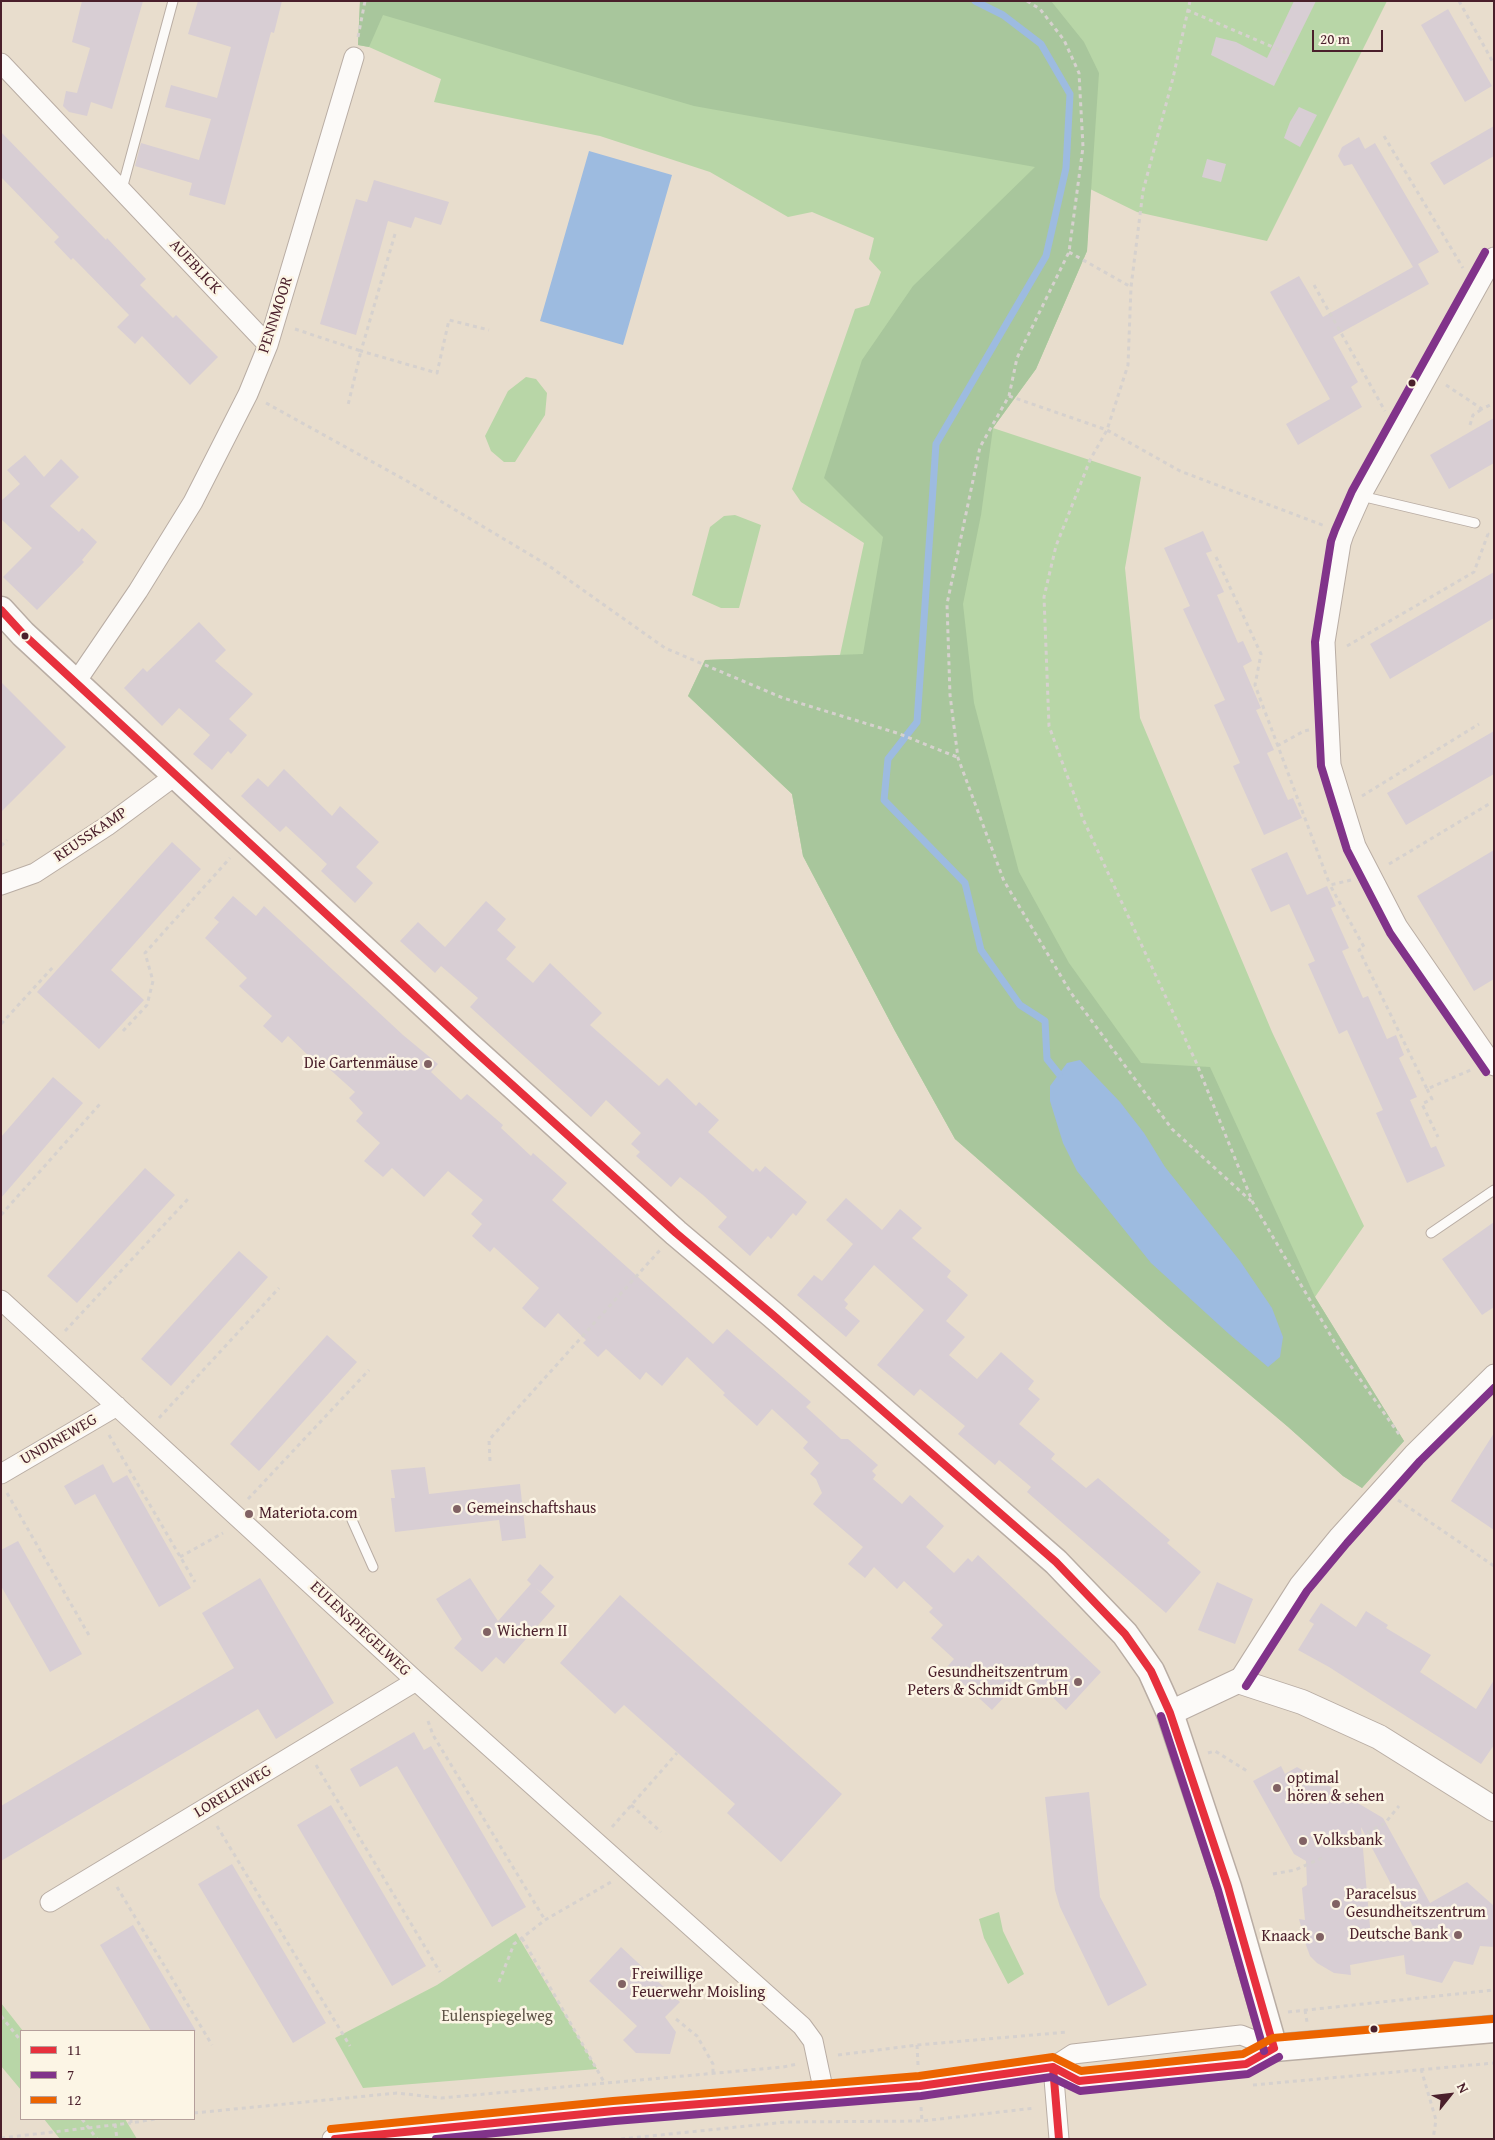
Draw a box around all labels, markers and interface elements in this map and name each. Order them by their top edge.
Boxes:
scale bar [1315,20,1386,52]
text: 20 m [1320,28,1350,49]
street label: AUEBLICK [165,236,225,298]
street label: PENNMOOR [255,274,297,356]
unlabelled marker [1407,378,1417,388]
unlabelled marker [20,631,30,641]
street label: REUSSKAMP [51,803,131,867]
place label: Die Gartenmäuse [304,1054,418,1074]
marker: Die Gartenmäuse [422,1058,434,1070]
street label: UNDINEWEG [17,1410,101,1470]
place label: Gemeinschaftshaus [467,1499,596,1519]
marker: Gemeinschaftshaus [451,1503,463,1515]
place label: Materiota.com [259,1504,358,1524]
marker: Materiota.com [243,1508,255,1520]
street label: EULENSPIEGELWEG [306,1578,414,1680]
place label: Wichern II [497,1622,567,1642]
marker: Wichern II [481,1626,493,1638]
place label: Gesundheitszentrum Peters & Schmidt GmbH [908,1663,1068,1701]
marker: Gesundheitszentrum Peters & Schmidt GmbH [1072,1676,1084,1688]
street label: LORELEIWEG [191,1761,275,1823]
place label: optimal hören & sehen [1287,1769,1384,1807]
marker: optimal hören & sehen [1271,1782,1283,1794]
place label: Volksbank [1313,1831,1383,1851]
marker: Volksbank [1297,1835,1309,1847]
place label: Paracelsus Gesundheitszentrum [1346,1885,1486,1923]
marker: Paracelsus Gesundheitszentrum [1330,1898,1342,1910]
place label: Deutsche Bank [1350,1925,1448,1945]
place label: Knaack [1261,1927,1310,1947]
marker: Deutsche Bank [1452,1929,1464,1941]
marker: Knaack [1314,1931,1326,1943]
place label: Freiwillige Feuerwehr Moisling [632,1965,765,2003]
marker: Freiwillige Feuerwehr Moisling [616,1978,628,1990]
park label: Eulenspiegelweg [441,2007,553,2027]
unlabelled marker [1369,2024,1379,2034]
legend [20,2030,195,2120]
text: 11 [67,2039,81,2060]
text: 7 [67,2064,74,2085]
north arrow [1425,2070,1475,2120]
text: N [1452,2079,1474,2097]
text: 12 [67,2089,81,2110]

